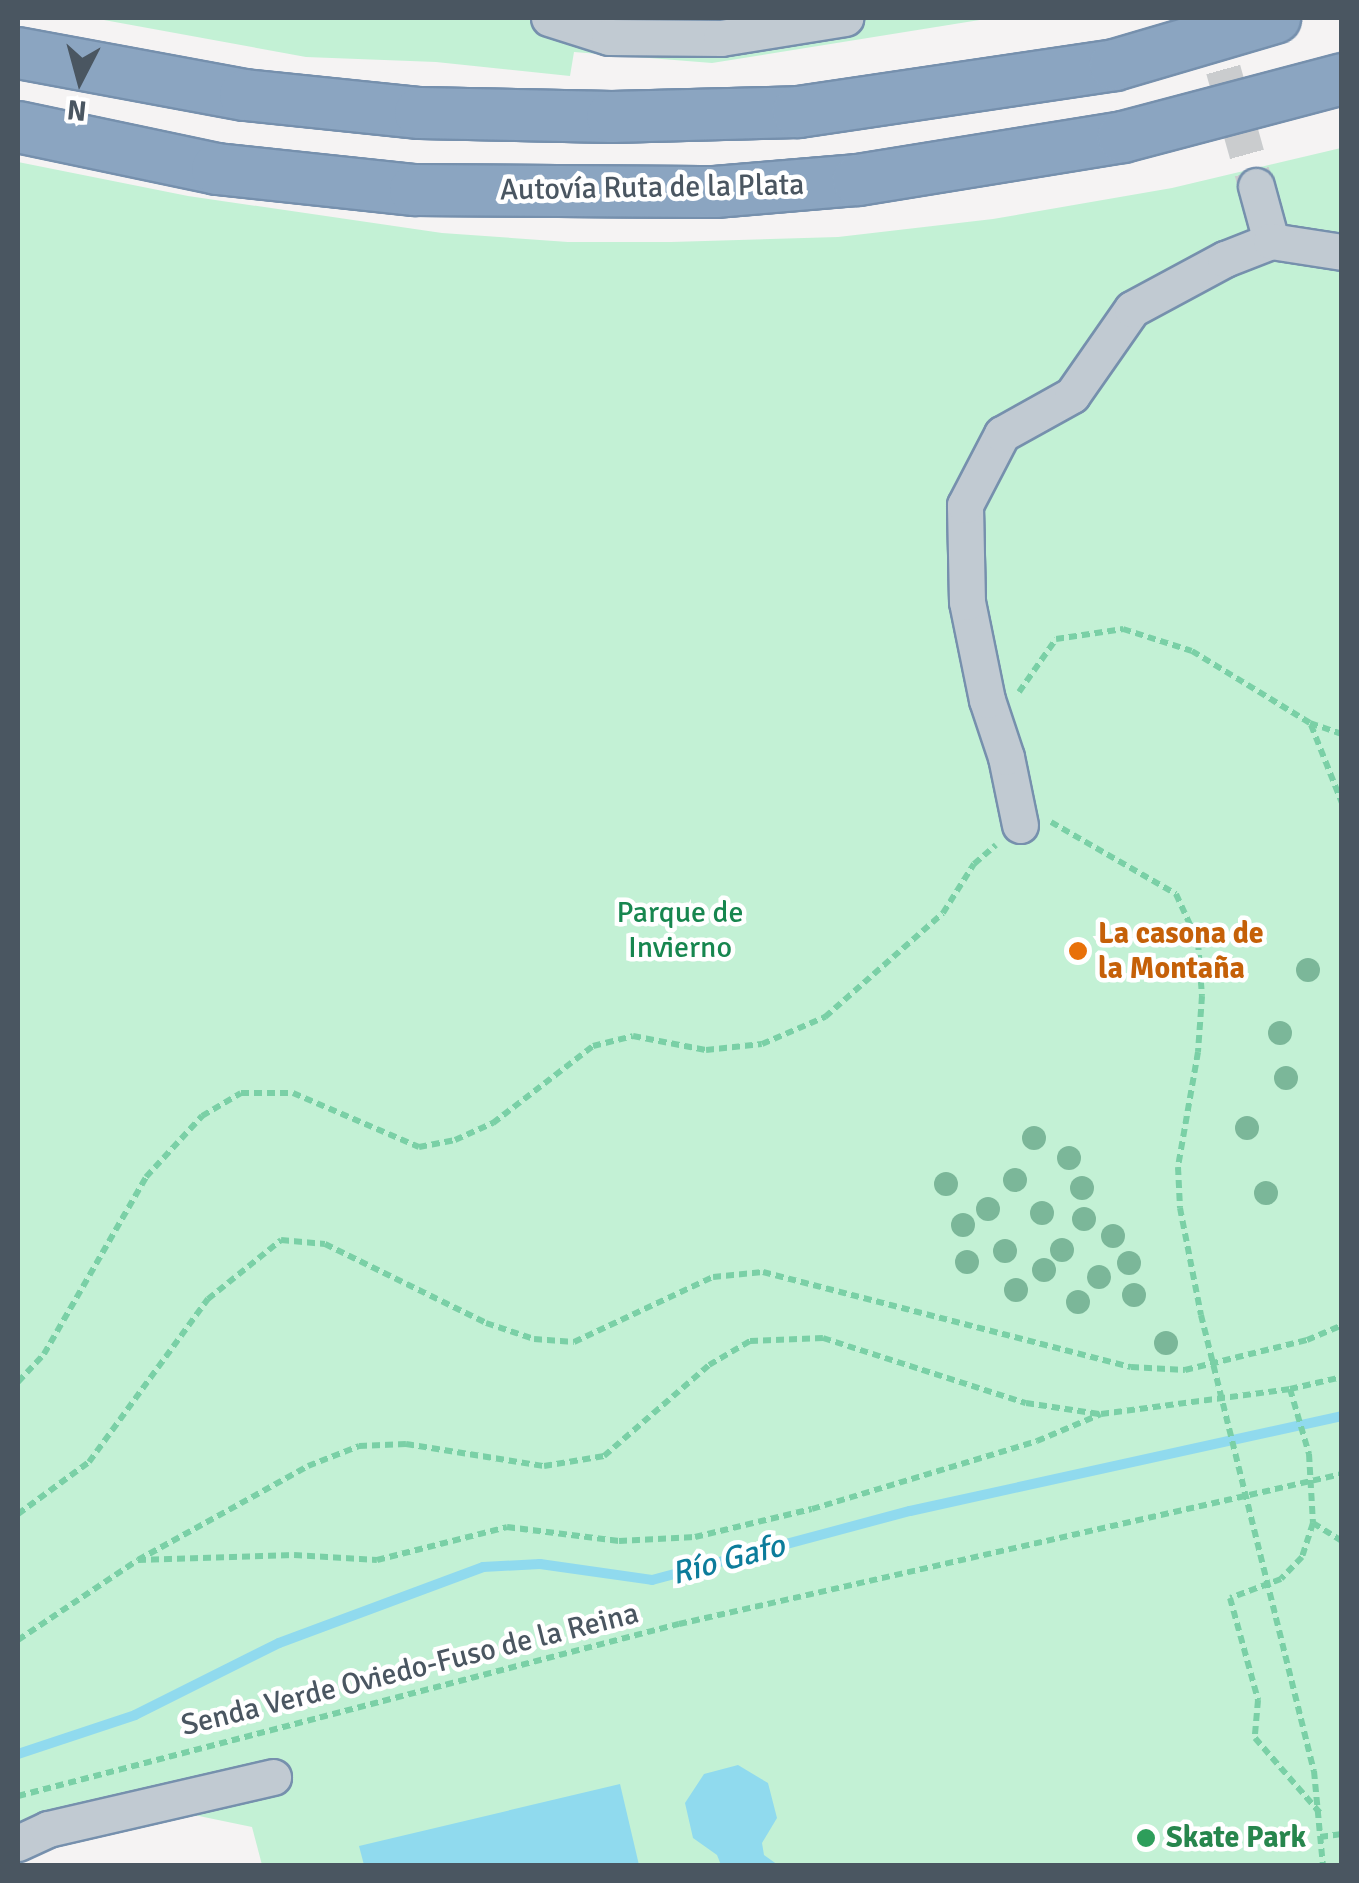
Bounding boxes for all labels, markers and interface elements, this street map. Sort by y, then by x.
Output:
north arrow [30,30,130,130]
text: N [65,92,88,128]
street label: Autovía Ruta de la Plata [500,167,804,209]
park label: Parque de Invierno [616,895,744,966]
place label: La casona de la Montaña [1098,916,1264,986]
marker: La casona de la Montaña [1067,940,1089,962]
water label: Río Gafo [667,1527,789,1593]
street label: Senda Verde Oviedo-Fuso de la Reina [178,1596,642,1744]
place label: Skate Park [1166,1820,1306,1856]
marker: Skate Park [1135,1827,1157,1849]

